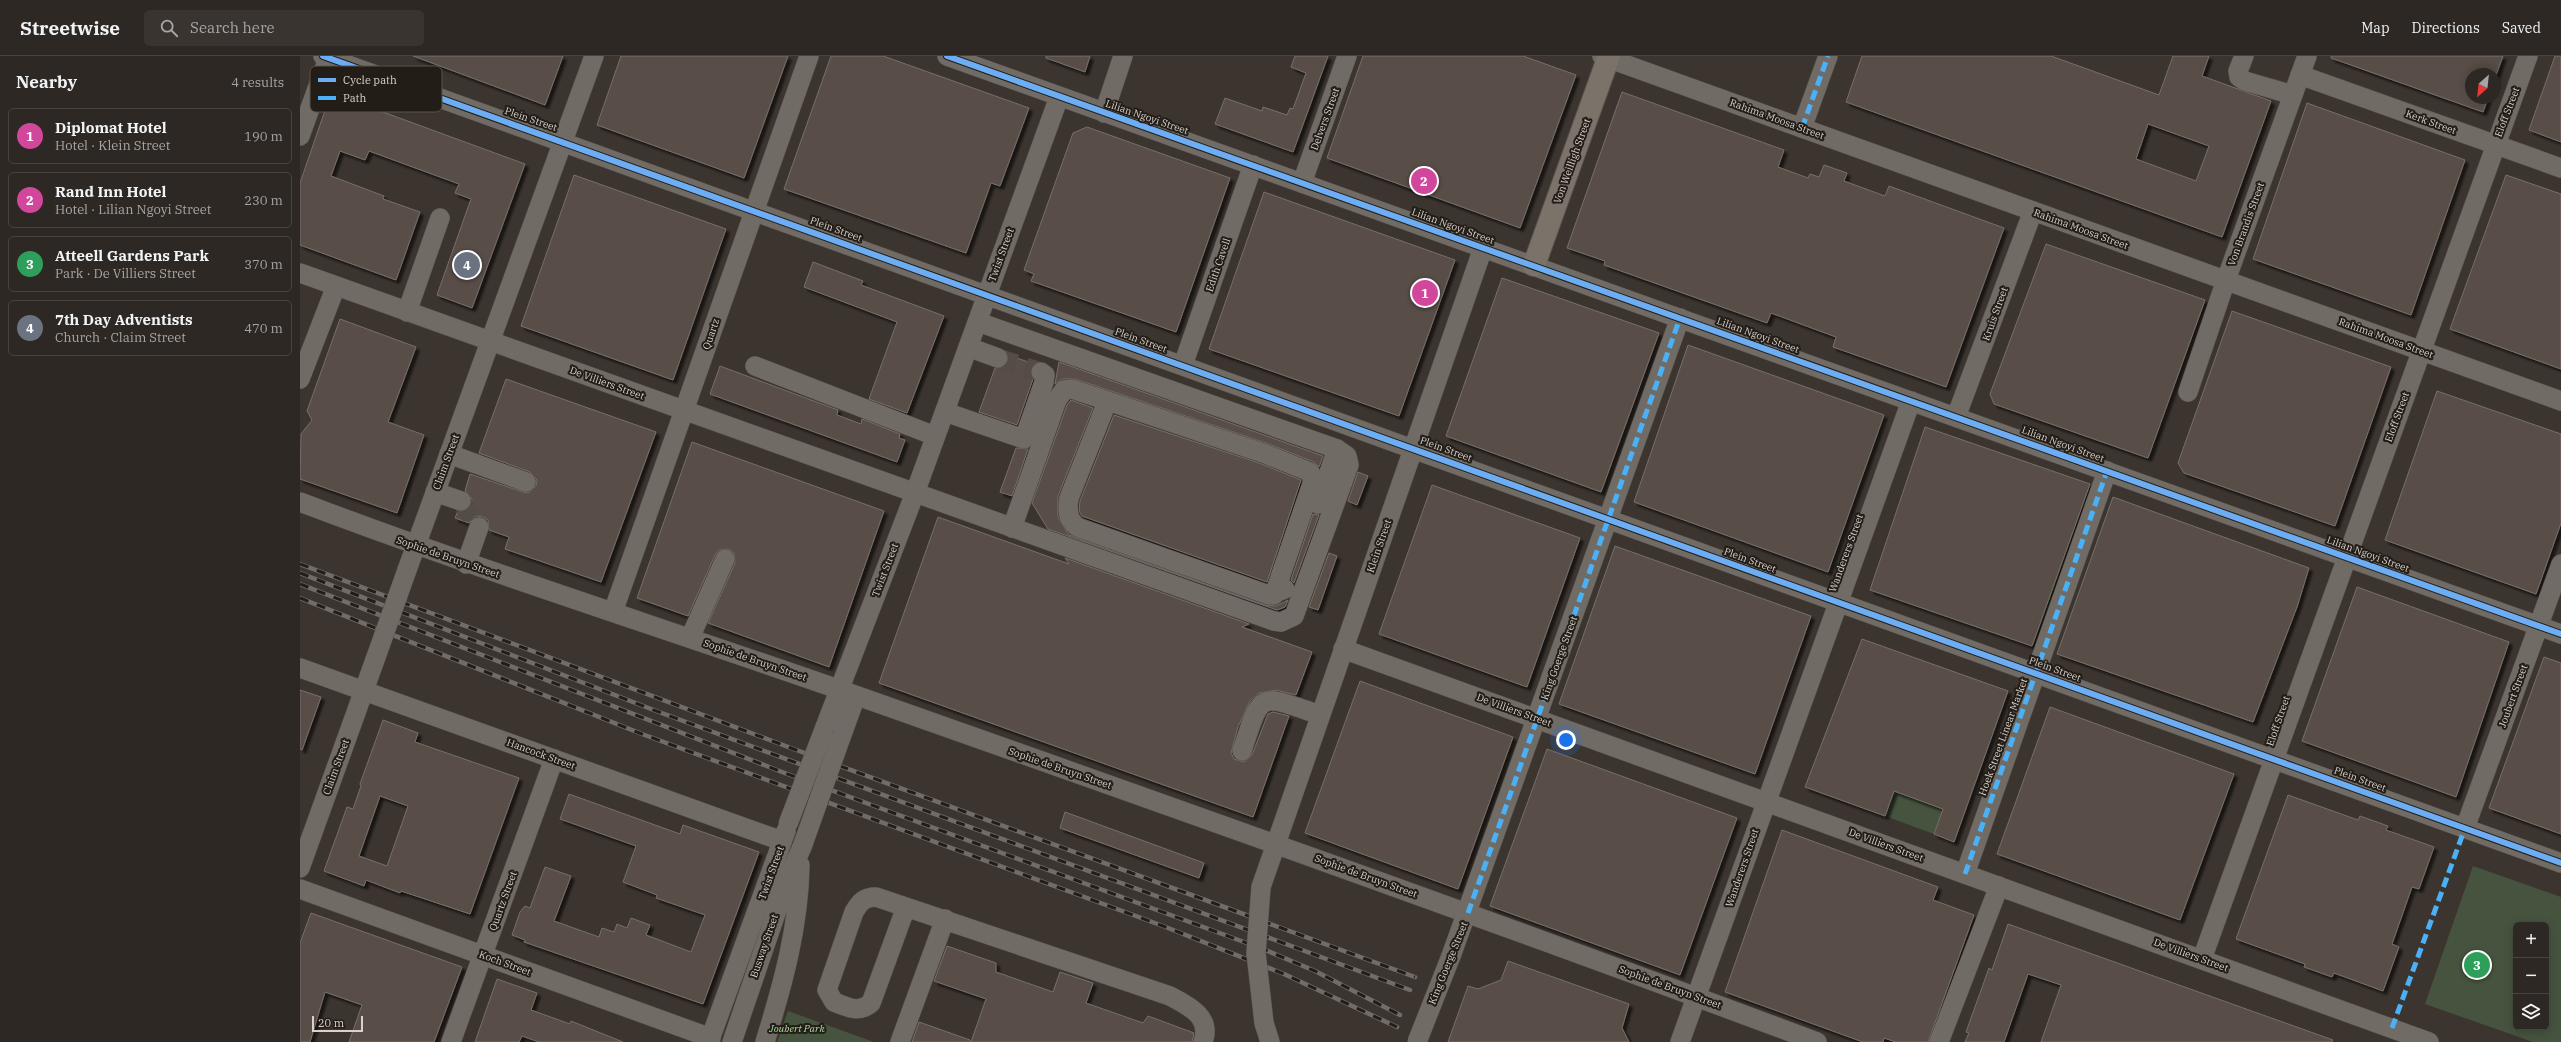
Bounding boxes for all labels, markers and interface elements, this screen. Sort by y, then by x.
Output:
search box [144,10,424,46]
text: Streetwise [20,16,120,40]
icon: search [158,17,180,39]
text: Search here [190,18,275,37]
text: Map [2361,19,2390,37]
text: Directions [2412,19,2480,37]
text: Saved [2502,19,2541,37]
legend [310,66,442,112]
north arrow [2465,68,2501,104]
text: Nearby [16,71,77,93]
text: Cycle path [343,73,397,87]
text: 4 results [231,74,284,91]
street label: Delvers Street [1308,85,1343,152]
street label: Eloff Street [2492,85,2523,139]
text: Path [343,91,366,105]
street label: Rahima Moosa Street [1728,96,1827,142]
street label: Lilian Ngoyi Street [1104,97,1191,137]
street label: Plein Street [503,104,559,134]
street label: Kerk Street [2404,107,2458,137]
street label: Von Weilligh Street [1551,116,1594,205]
text: Diplomat Hotel [55,118,167,137]
text: 1 [26,128,34,145]
text: 190 m [244,128,283,145]
text: Hotel · Klein Street [55,137,170,154]
pin: 2 [1411,166,1437,196]
street label: Von Brandis Street [2225,180,2267,268]
text: Rand Inn Hotel [55,182,166,201]
text: 2 [26,192,34,209]
text: 230 m [244,192,283,209]
text: Hotel · Lilian Ngoyi Street [55,201,211,218]
street label: Lilian Ngoyi Street [1410,205,1496,247]
street label: Rahima Moosa Street [2032,206,2131,252]
street label: Plein Street [808,214,864,245]
street label: Twist Street [985,226,1017,284]
street label: Edith Cavell [1203,236,1233,294]
text: Atteell Gardens Park [55,246,209,265]
pin: 4 [454,250,480,280]
text: 3 [26,256,34,273]
text: 370 m [244,256,283,273]
text: Park · De Villiers Street [55,265,196,282]
pin: 1 [1412,278,1438,308]
street label: Kruis Street [1979,285,2011,343]
text: 7th Day Adventists [55,310,193,329]
street label: Lilian Ngoyi Street [1715,314,1801,356]
street label: Rahima Moosa Street [2337,315,2436,361]
street label: Quartz [700,317,722,351]
text: 4 [26,320,34,337]
text: 470 m [244,320,283,337]
street label: Plein Street [1113,325,1169,356]
text: Church · Claim Street [55,329,186,346]
street label: De Villiers Street [568,363,647,403]
street label: Eloff Street [2382,390,2412,444]
street label: Lilian Ngoyi Street [2020,423,2106,465]
street label: Claim Street [430,432,462,491]
street label: Plein Street [1418,434,1474,465]
street label: Wanderers Street [1826,512,1866,594]
street label: Klein Street [1364,517,1394,574]
street label: Sophie de Bruyn Street [395,533,502,581]
street label: Lilian Ngoyi Street [2325,533,2411,575]
street label: Twist Street [869,541,901,599]
street label: Plein Street [1722,545,1778,576]
street label: King Goerge Street [1538,614,1580,702]
street label: Sophie de Bruyn Street [702,636,809,684]
street label: Plein Street [2027,654,2083,685]
street label: Joubert Street [2496,662,2531,729]
street label: Hoek Street Linear Market [1976,676,2030,797]
street label: De Villiers Street [1475,690,1554,730]
street label: Eloff Street [2263,694,2293,748]
your location [1556,730,1576,750]
street label: Hancock Street [505,736,577,773]
street label: Claim Street [320,737,352,796]
street label: Sophie de Bruyn Street [1007,744,1114,792]
street label: Plein Street [2332,764,2388,795]
street label: De Villiers Street [1847,825,1926,865]
street label: Wanderers Street [1723,827,1762,909]
street label: Twist Street [755,844,787,902]
street label: Sophie de Bruyn Street [1313,851,1419,901]
street label: Quartz Street [486,869,520,933]
street label: Busway Street [747,912,781,980]
street label: King Goerge Street [1425,919,1471,1006]
map controls [2513,922,2549,1030]
button: + [2513,922,2549,958]
street label: De Villiers Street [2152,935,2231,975]
street label: Koch Street [477,948,533,979]
pin: 3 [2464,950,2490,980]
button: − [2513,958,2549,994]
street label: Sophie de Bruyn Street [1617,962,1723,1012]
button: layers [2513,994,2549,1030]
scale bar [312,1014,363,1033]
text: 20 m [318,1016,344,1030]
park label: Joubert Park [768,1022,825,1035]

